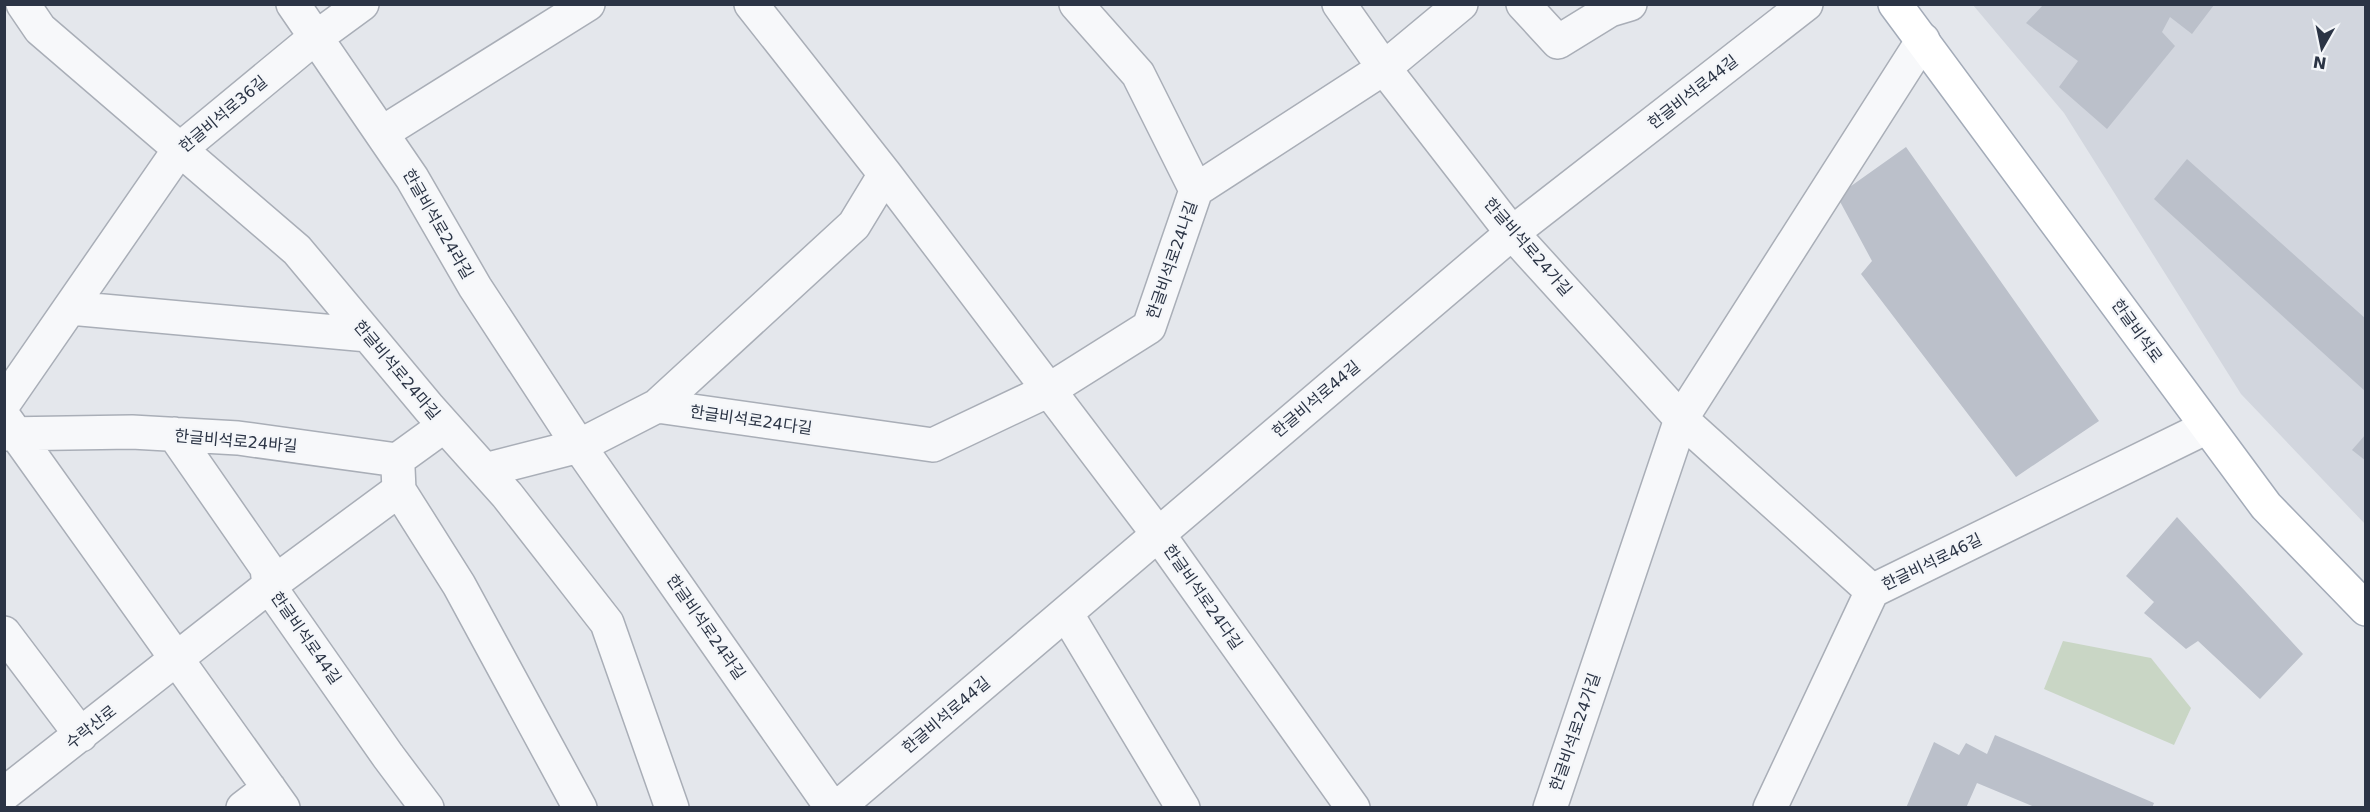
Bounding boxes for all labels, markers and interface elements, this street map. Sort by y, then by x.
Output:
north arrow [2292,18,2352,78]
street label: 한글비석로44길 [1644,51,1742,133]
text: N [2312,52,2328,73]
street label: 한글비석로36길 [175,72,271,156]
street label: 한글비석로24라길 [399,166,477,282]
street label: 한글비석로24가길 [1480,194,1576,300]
street label: 한글비석로24나길 [1143,199,1201,321]
street label: 한글비석로 [2108,296,2166,367]
street label: 한글비석로24마길 [350,317,444,423]
street label: 한글비석로44길 [1268,357,1364,441]
street label: 한글비석로24다길 [689,402,813,438]
street label: 한글비석로24바길 [174,426,298,456]
street label: 한글비석로46길 [1879,530,1985,594]
street label: 한글비석로24다길 [1160,541,1246,653]
street label: 한글비석로24라길 [663,571,749,683]
street label: 한글비석로44길 [267,588,345,688]
street label: 한글비석로24가길 [1546,671,1604,793]
street label: 한글비석로44길 [898,673,994,757]
street label: 수락산로 [62,701,120,753]

